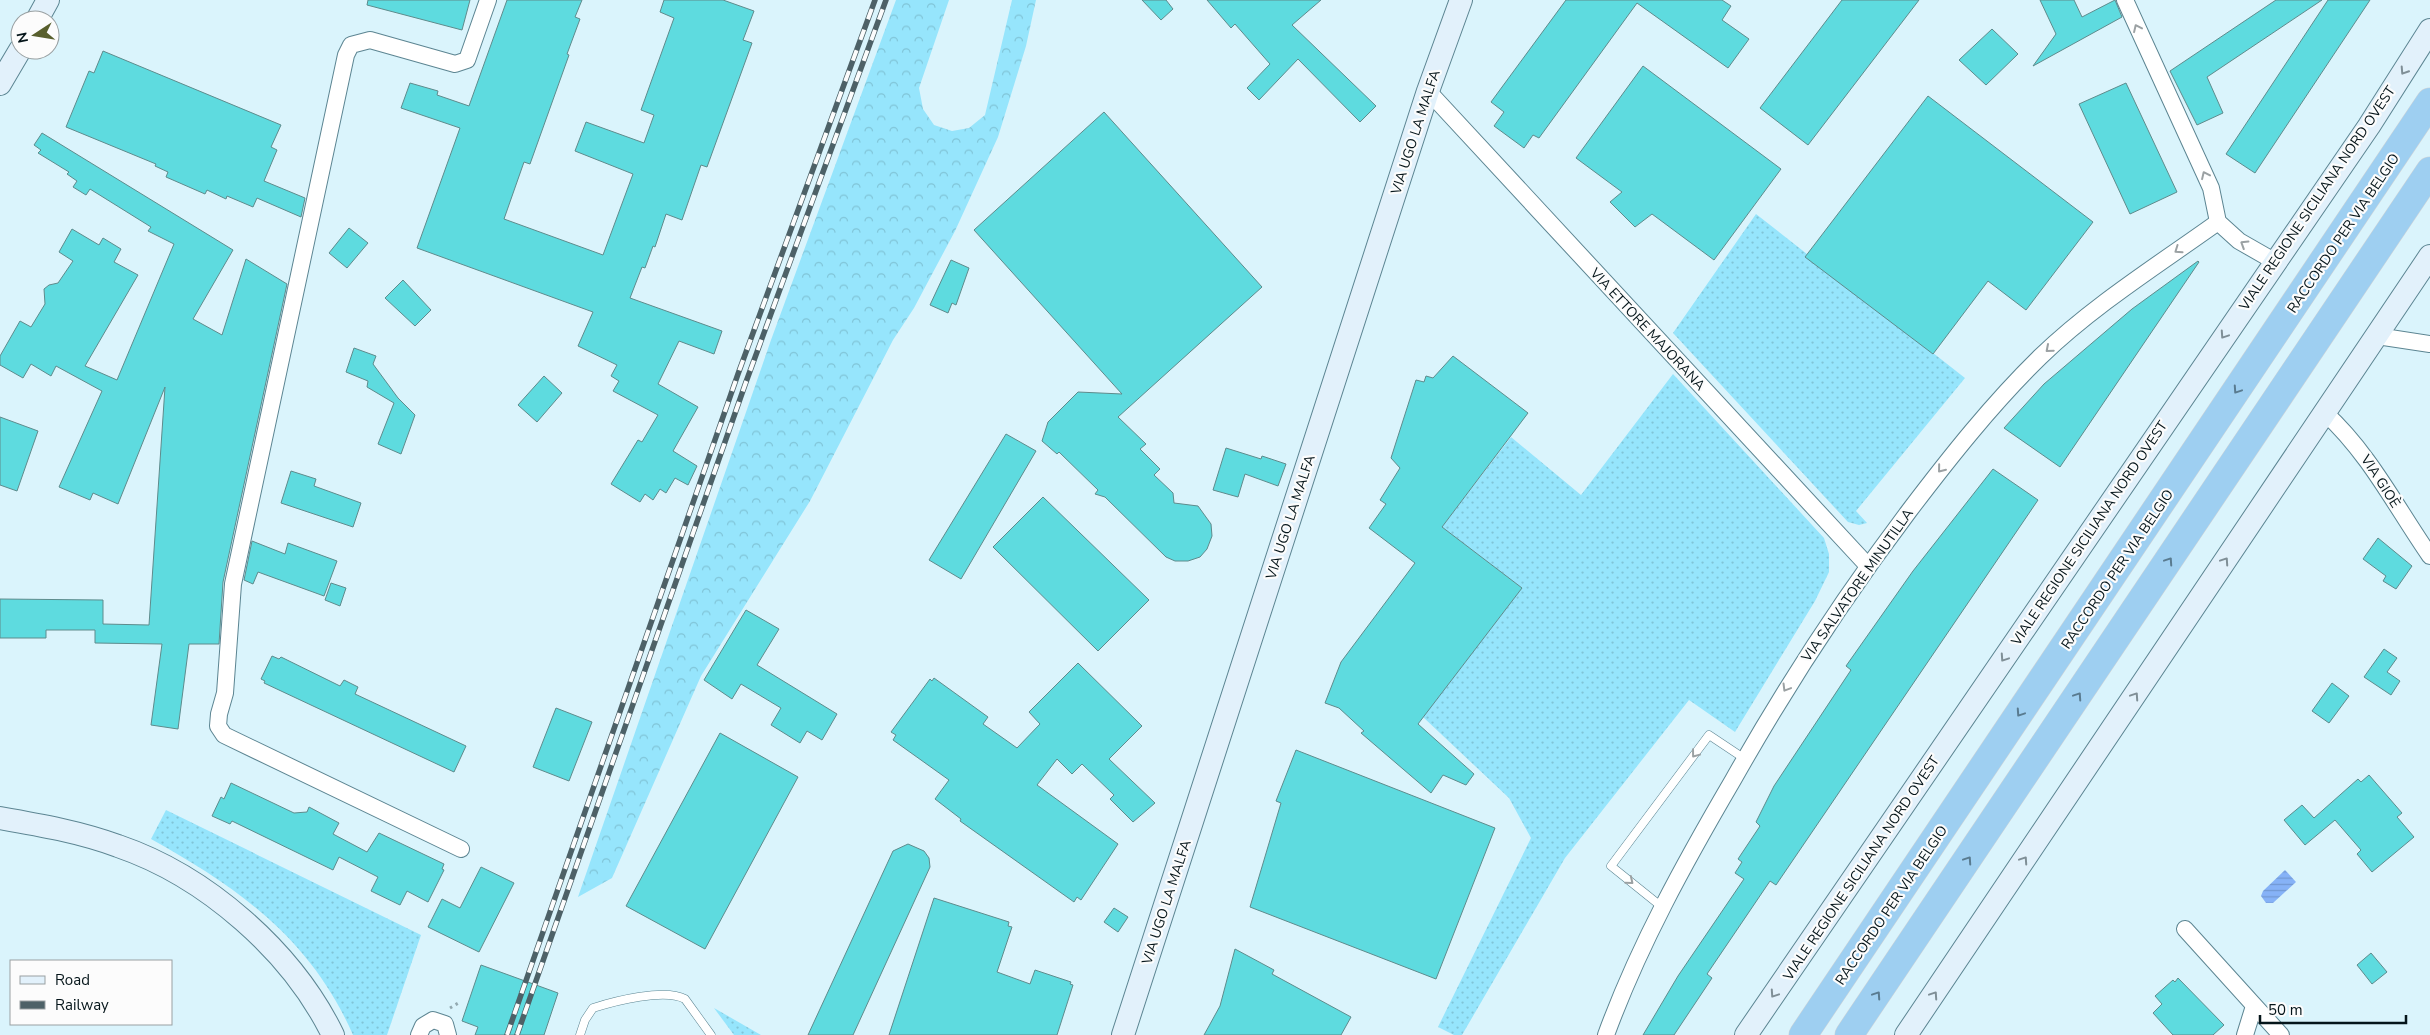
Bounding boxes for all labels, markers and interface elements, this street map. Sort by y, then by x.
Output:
north arrow [10,10,60,60]
one-way arrow [2134,24,2144,33]
text: N [12,30,33,45]
one-way arrow [2400,66,2410,75]
street label: VIA UGO LA MALFA [1386,68,1445,198]
street label: VIALE REGIONE SICILIANA NORD OVEST [2234,82,2400,315]
street label: RACCORDO PER VIA BELGIO [2283,150,2404,317]
one-way arrow [2201,171,2212,180]
one-way arrow [2241,241,2250,250]
one-way arrow [2174,244,2184,253]
street label: VIA ETTORE MAJORANA [1585,263,1709,395]
one-way arrow [2220,330,2230,339]
one-way arrow [2046,343,2055,352]
one-way arrow [2234,385,2244,394]
street label: VIALE REGIONE SICILIANA NORD OVEST [2006,417,2172,650]
street label: VIA GIOÈ [2356,450,2405,511]
street label: VIA UGO LA MALFA [1261,453,1320,583]
one-way arrow [1937,464,1946,473]
street label: RACCORDO PER VIA BELGIO [2057,486,2178,653]
street label: VIA SALVATORE MINUTILLA [1797,505,1918,667]
one-way arrow [2163,557,2172,567]
one-way arrow [2219,557,2229,566]
one-way arrow [2001,652,2010,661]
one-way arrow [1783,682,1793,691]
one-way arrow [2072,692,2081,702]
one-way arrow [2129,692,2138,702]
one-way arrow [2017,708,2026,717]
one-way arrow [1692,748,1701,758]
street label: VIALE REGIONE SICILIANA NORD OVEST [1778,752,1944,985]
street label: RACCORDO PER VIA BELGIO [1831,822,1952,989]
street label: VIA UGO LA MALFA [1137,838,1196,968]
one-way arrow [1962,856,1971,866]
one-way arrow [2018,856,2027,866]
one-way arrow [1624,875,1633,884]
legend [10,960,172,1025]
text: Road [55,970,90,990]
one-way arrow [1771,989,1780,998]
one-way arrow [1871,991,1880,1000]
one-way arrow [1927,991,1937,1000]
scale bar [2260,992,2406,1024]
text: Railway [55,995,109,1015]
text: 50 m [2268,1000,2303,1020]

